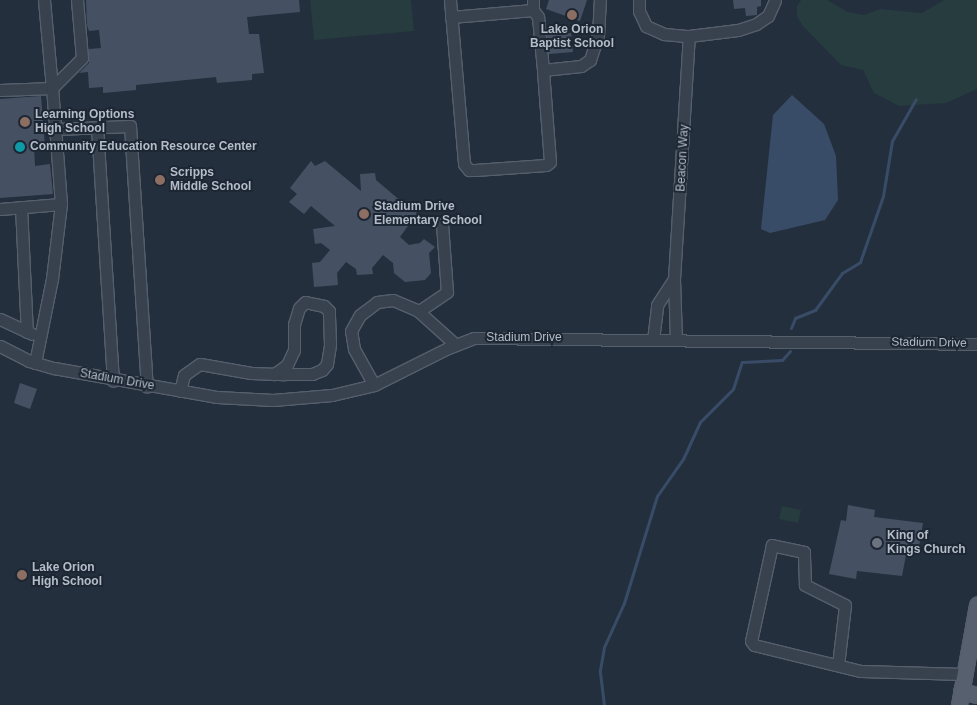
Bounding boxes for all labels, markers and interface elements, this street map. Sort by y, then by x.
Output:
marker: Lake Orion Baptist School [566,9,578,21]
place label: Lake Orion Baptist School [530,23,614,51]
place label: Learning Options High School [35,108,134,136]
marker: Learning Options High School [19,116,31,128]
street label: Beacon Way [674,124,692,192]
place label: Community Education Resource Center [30,140,257,154]
marker: Community Education Resource Center [14,141,26,153]
place label: Scripps Middle School [170,166,251,194]
marker: Scripps Middle School [154,174,166,186]
place label: Stadium Drive Elementary School [374,200,482,228]
marker: Stadium Drive Elementary School [358,208,370,220]
street label: Stadium Drive [486,331,562,345]
street label: Stadium Drive [891,335,967,351]
street label: Stadium Drive [79,366,155,394]
place label: King of Kings Church [887,529,966,557]
marker: King of Kings Church [871,537,883,549]
place label: Lake Orion High School [32,561,102,589]
marker: Lake Orion High School [16,569,28,581]

